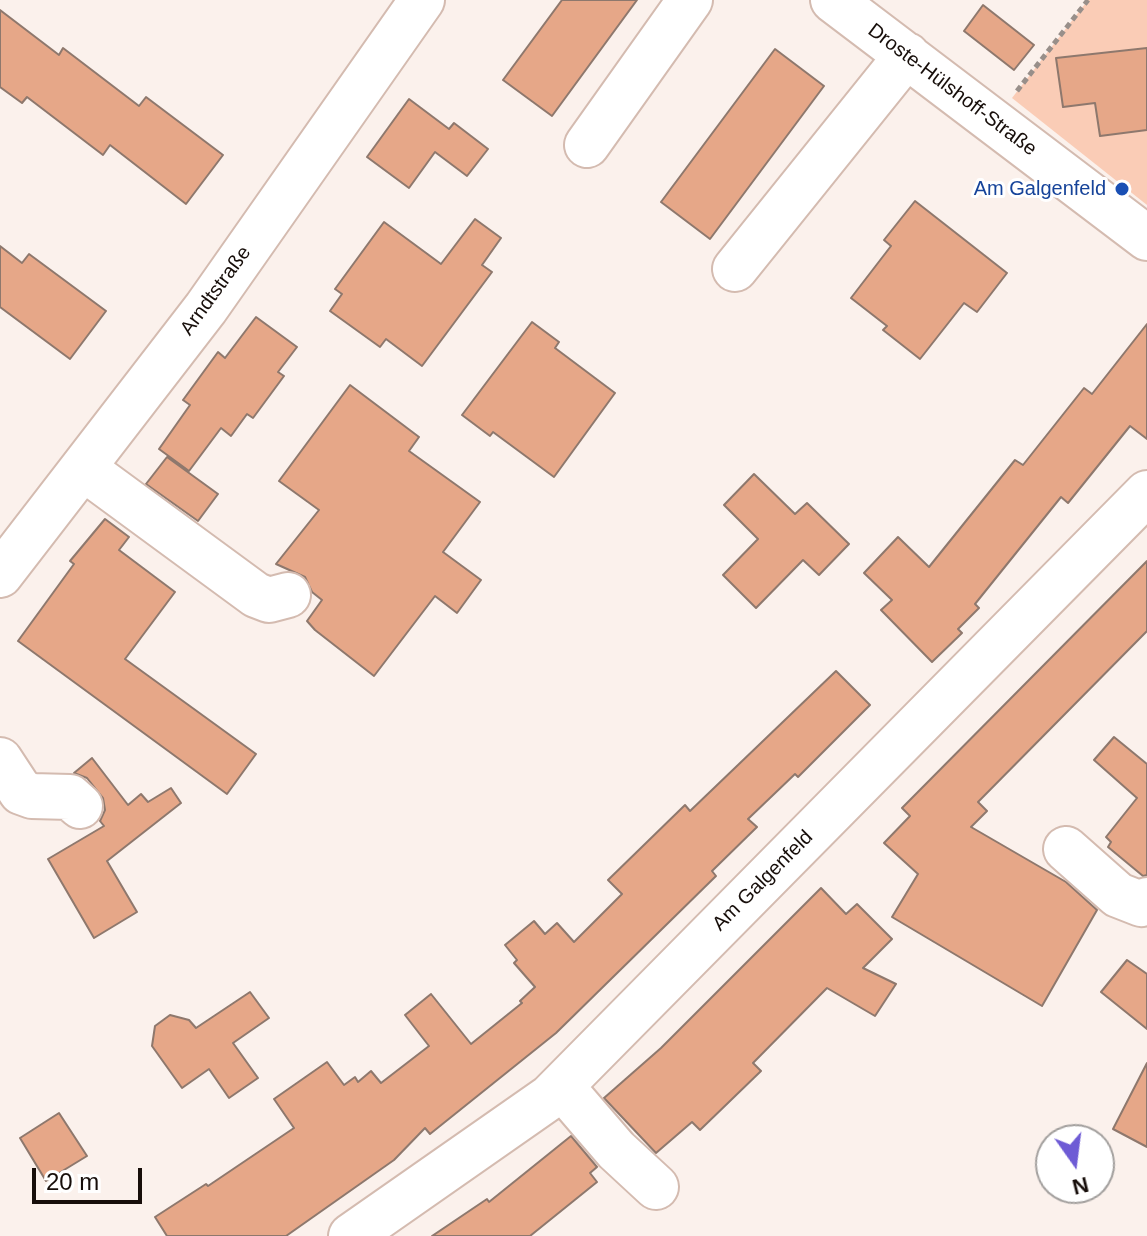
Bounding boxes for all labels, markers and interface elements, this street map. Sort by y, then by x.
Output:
street label: Droste-Hülshoff-Straße [863,19,1041,161]
place label: Am Galgenfeld [974,177,1106,201]
marker: Am Galgenfeld [1113,180,1131,198]
street label: Arndtstraße [176,242,256,340]
street label: Am Galgenfeld [708,826,818,936]
north arrow [1035,1124,1115,1204]
scale bar [36,1152,146,1202]
text: 20 m [46,1168,99,1195]
text: N [1070,1172,1091,1200]

